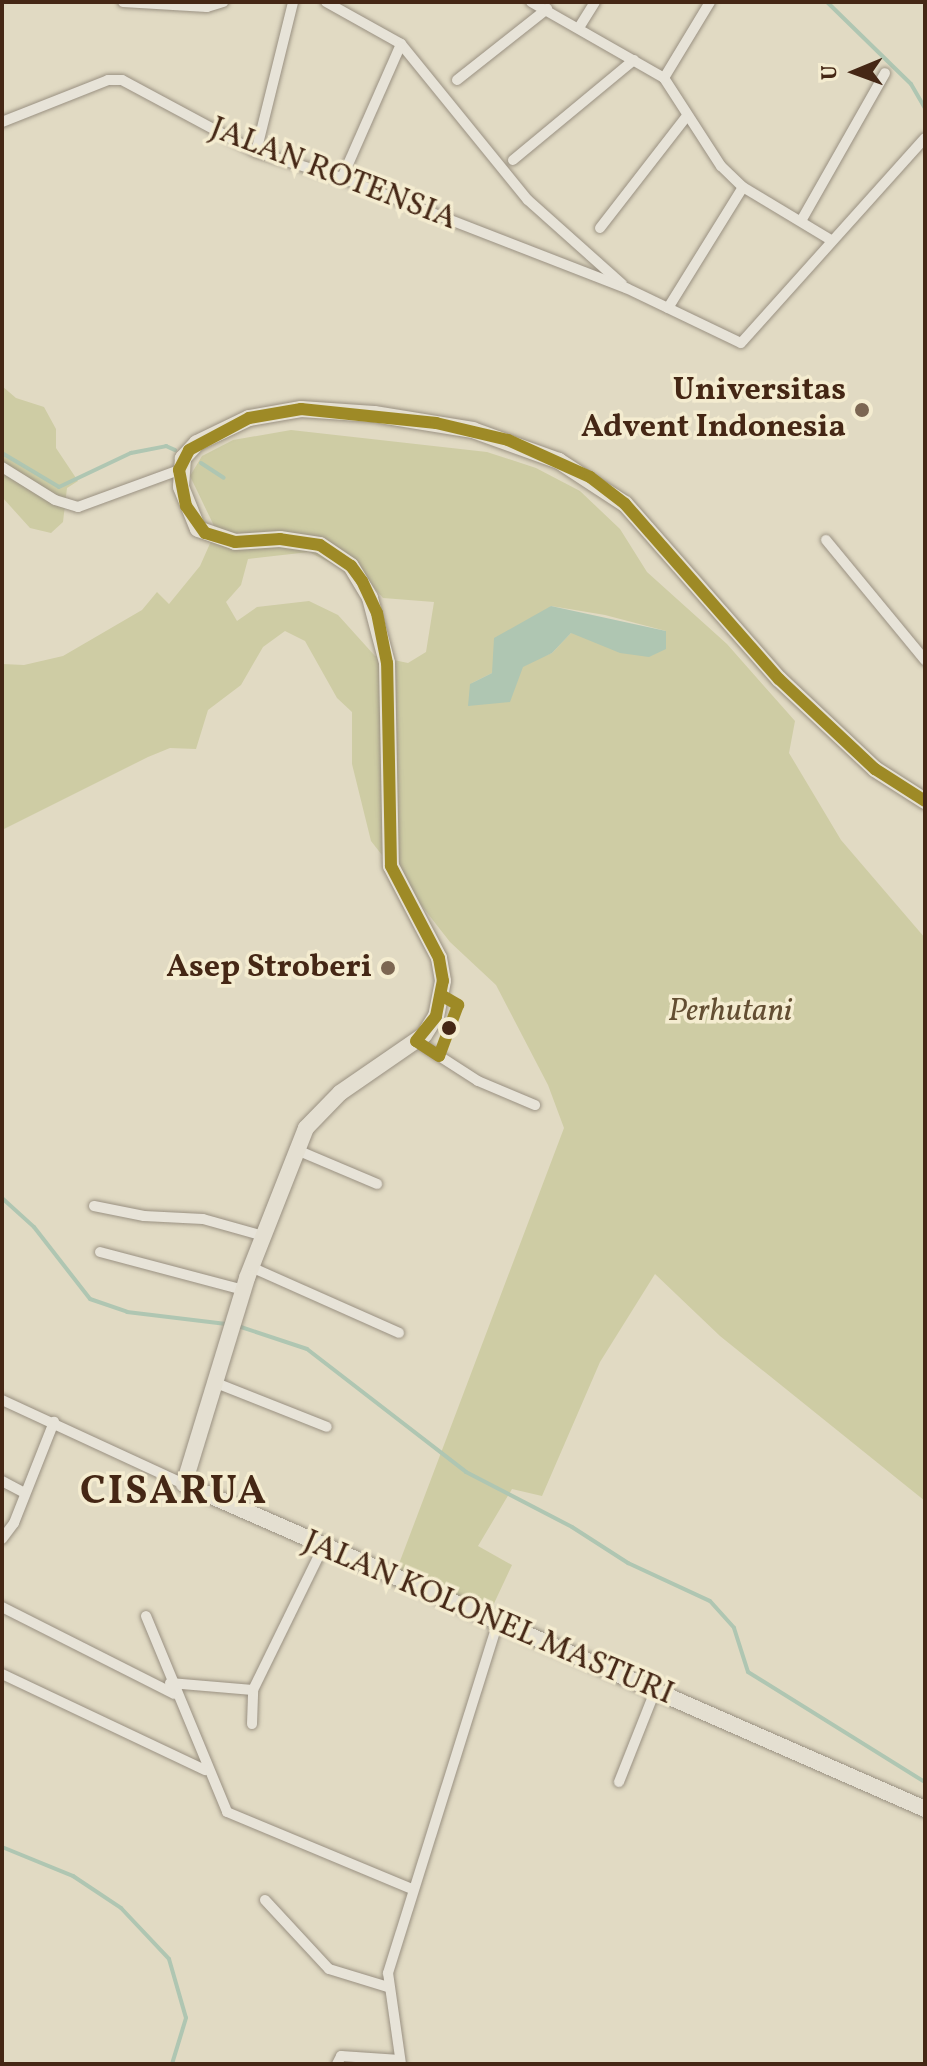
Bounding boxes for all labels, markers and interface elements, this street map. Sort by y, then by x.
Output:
north arrow [815,32,895,112]
text: U [815,65,846,80]
street label: JALAN ROTENSIA [204,110,462,240]
place label: Universitas Advent Indonesia [581,373,846,448]
marker: Universitas Advent Indonesia [853,401,871,419]
place label: Asep Stroberi [166,949,372,987]
marker: Asep Stroberi [379,959,397,977]
park label: Perhutani [668,993,792,1031]
unlabelled marker [441,1020,457,1036]
district label: CISARUA [80,1469,268,1517]
street label: JALAN KOLONEL MASTURI [297,1523,679,1715]

